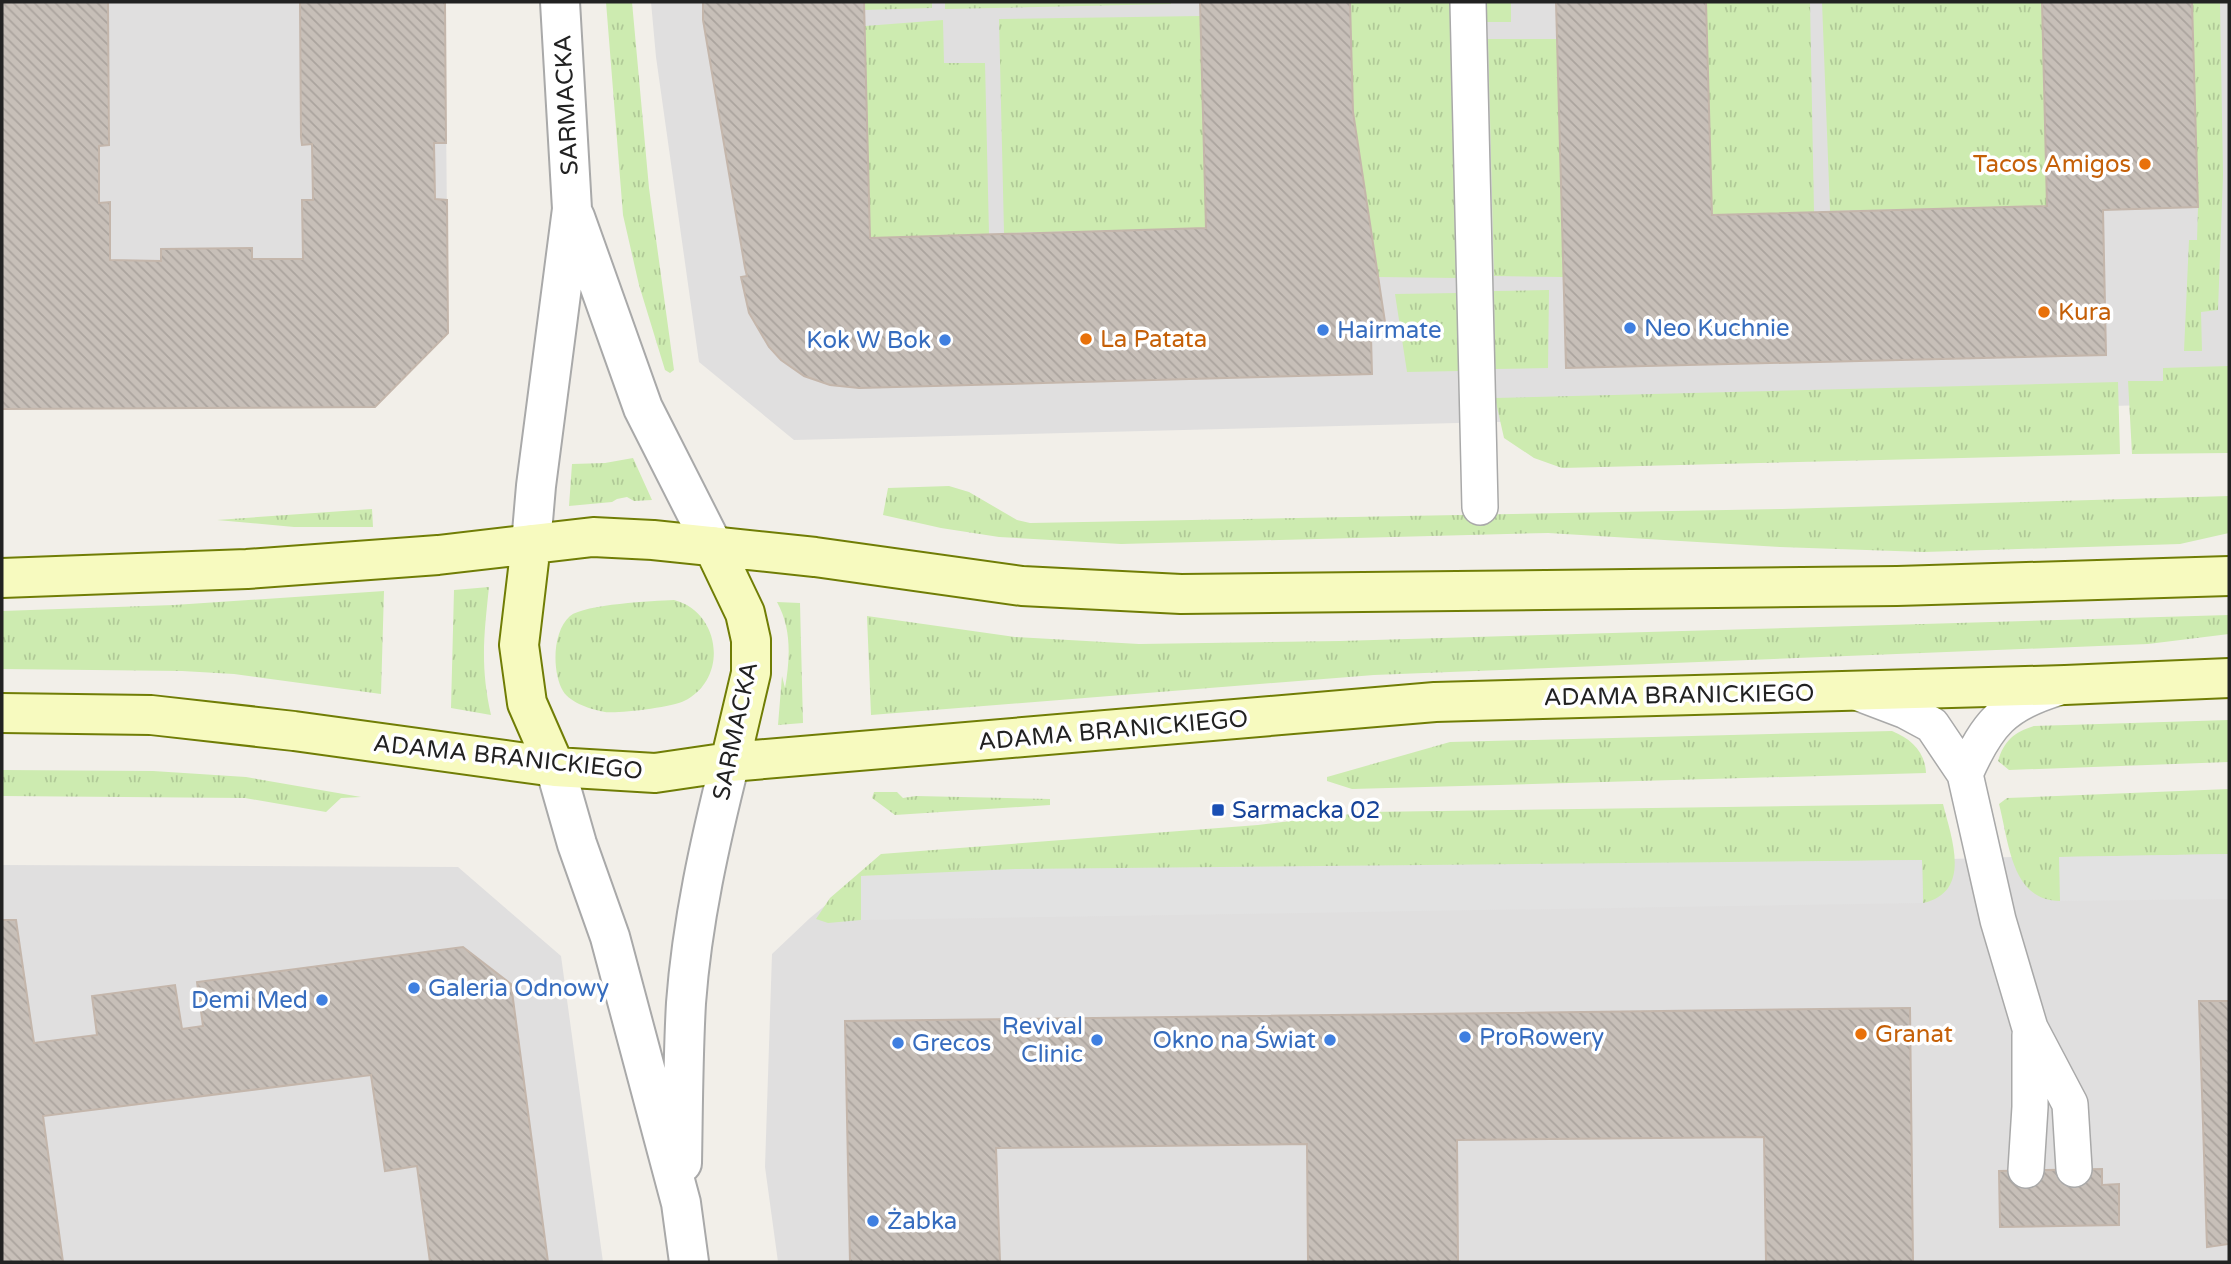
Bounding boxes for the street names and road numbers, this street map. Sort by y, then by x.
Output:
street label: SARMACKA [548,34,585,176]
street label: SARMACKA [707,659,764,803]
street label: ADAMA BRANICKIEGO [1543,679,1815,712]
street label: ADAMA BRANICKIEGO [977,704,1249,757]
street label: ADAMA BRANICKIEGO [372,729,644,786]

